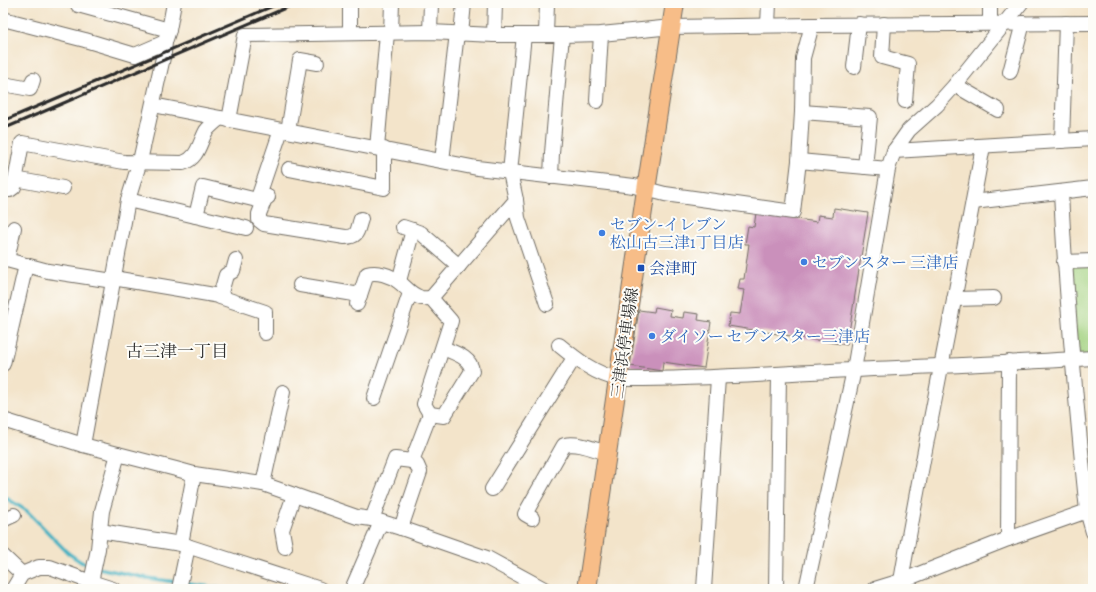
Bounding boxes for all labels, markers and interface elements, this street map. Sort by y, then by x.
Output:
place label: セブン-イレブン 松山古三津1丁目店 [610,214,743,254]
marker: セブン-イレブン 松山古三津1丁目店 [597,228,607,238]
place label: セブンスター 三津店 [812,252,958,274]
marker: セブンスター 三津店 [799,257,809,267]
place label: 会津町 [649,258,697,280]
marker: 会津町 [636,263,646,273]
street label: 三津浜停車場線 [606,286,644,400]
place label: ダイソー セブンスター三津店 [660,326,870,348]
marker: ダイソー セブンスター三津店 [647,331,657,341]
district label: 古三津一丁目 [126,340,228,363]

